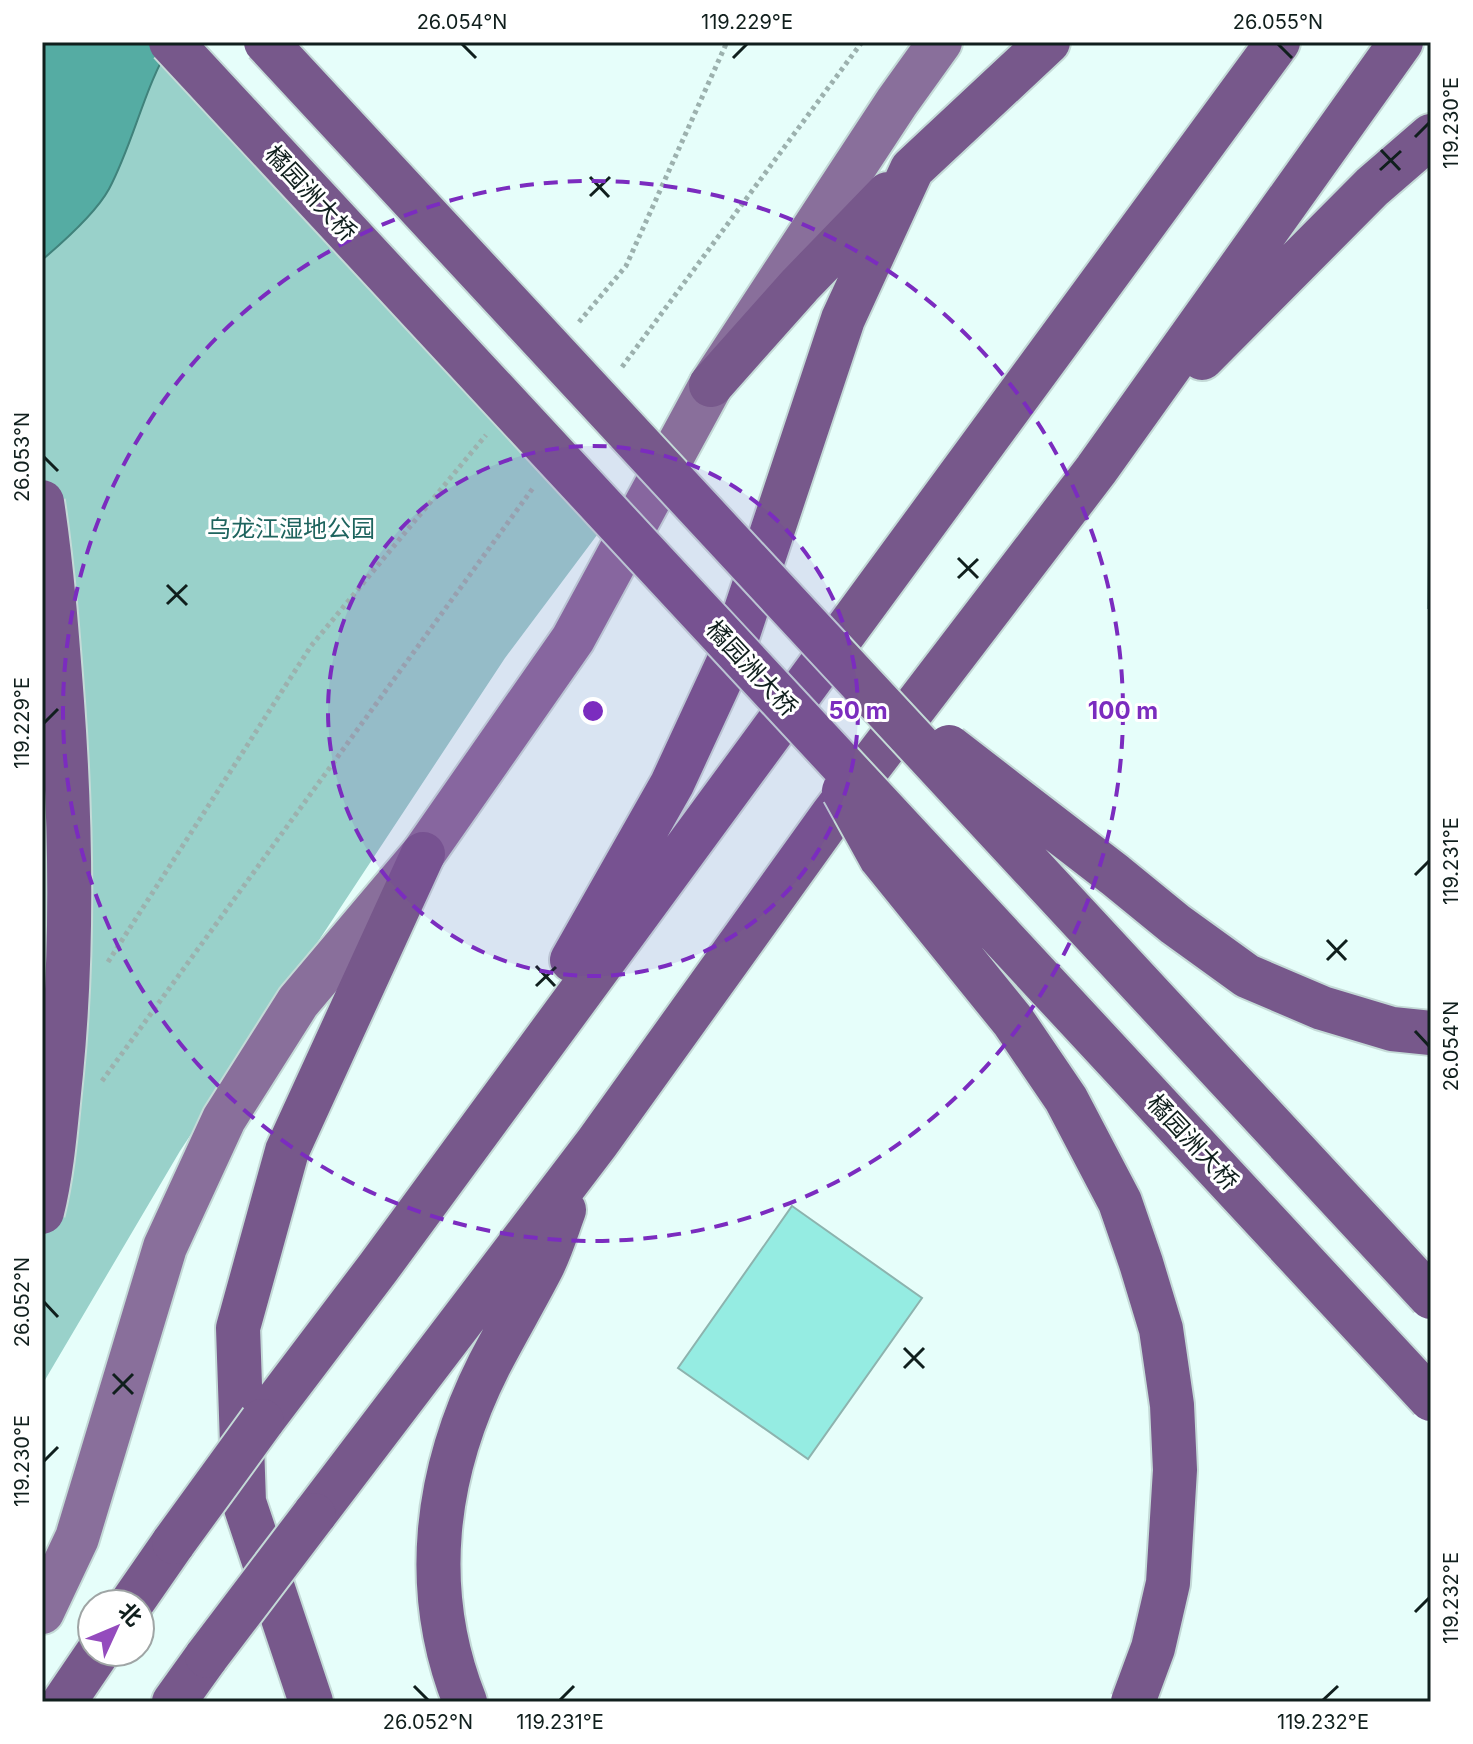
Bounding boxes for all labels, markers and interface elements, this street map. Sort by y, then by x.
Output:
text: 26.054°N [417,10,507,34]
text: 119.229°E [701,10,793,34]
text: 26.055°N [1233,10,1323,34]
text: 119.230°E [1439,77,1463,169]
street label: 橘园洲大桥 [259,139,363,247]
text: 26.053°N [10,412,34,502]
park label: 乌龙江湿地公园 [207,514,375,543]
street label: 橘园洲大桥 [700,614,804,722]
text: 119.229°E [10,677,34,769]
text: 50 m [828,696,888,725]
text: 100 m [1088,696,1158,725]
centre of rings [579,697,607,725]
text: 119.231°E [1439,817,1463,905]
text: 26.054°N [1439,1001,1463,1091]
street label: 橘园洲大桥 [1141,1088,1245,1196]
text: 26.052°N [10,1257,34,1347]
text: 119.230°E [10,1415,34,1507]
text: 119.232°E [1439,1552,1463,1644]
north arrow [76,1588,156,1668]
text: 北 [113,1597,147,1631]
text: 26.052°N [383,1710,473,1734]
text: 119.231°E [516,1710,604,1734]
text: 119.232°E [1277,1710,1369,1734]

